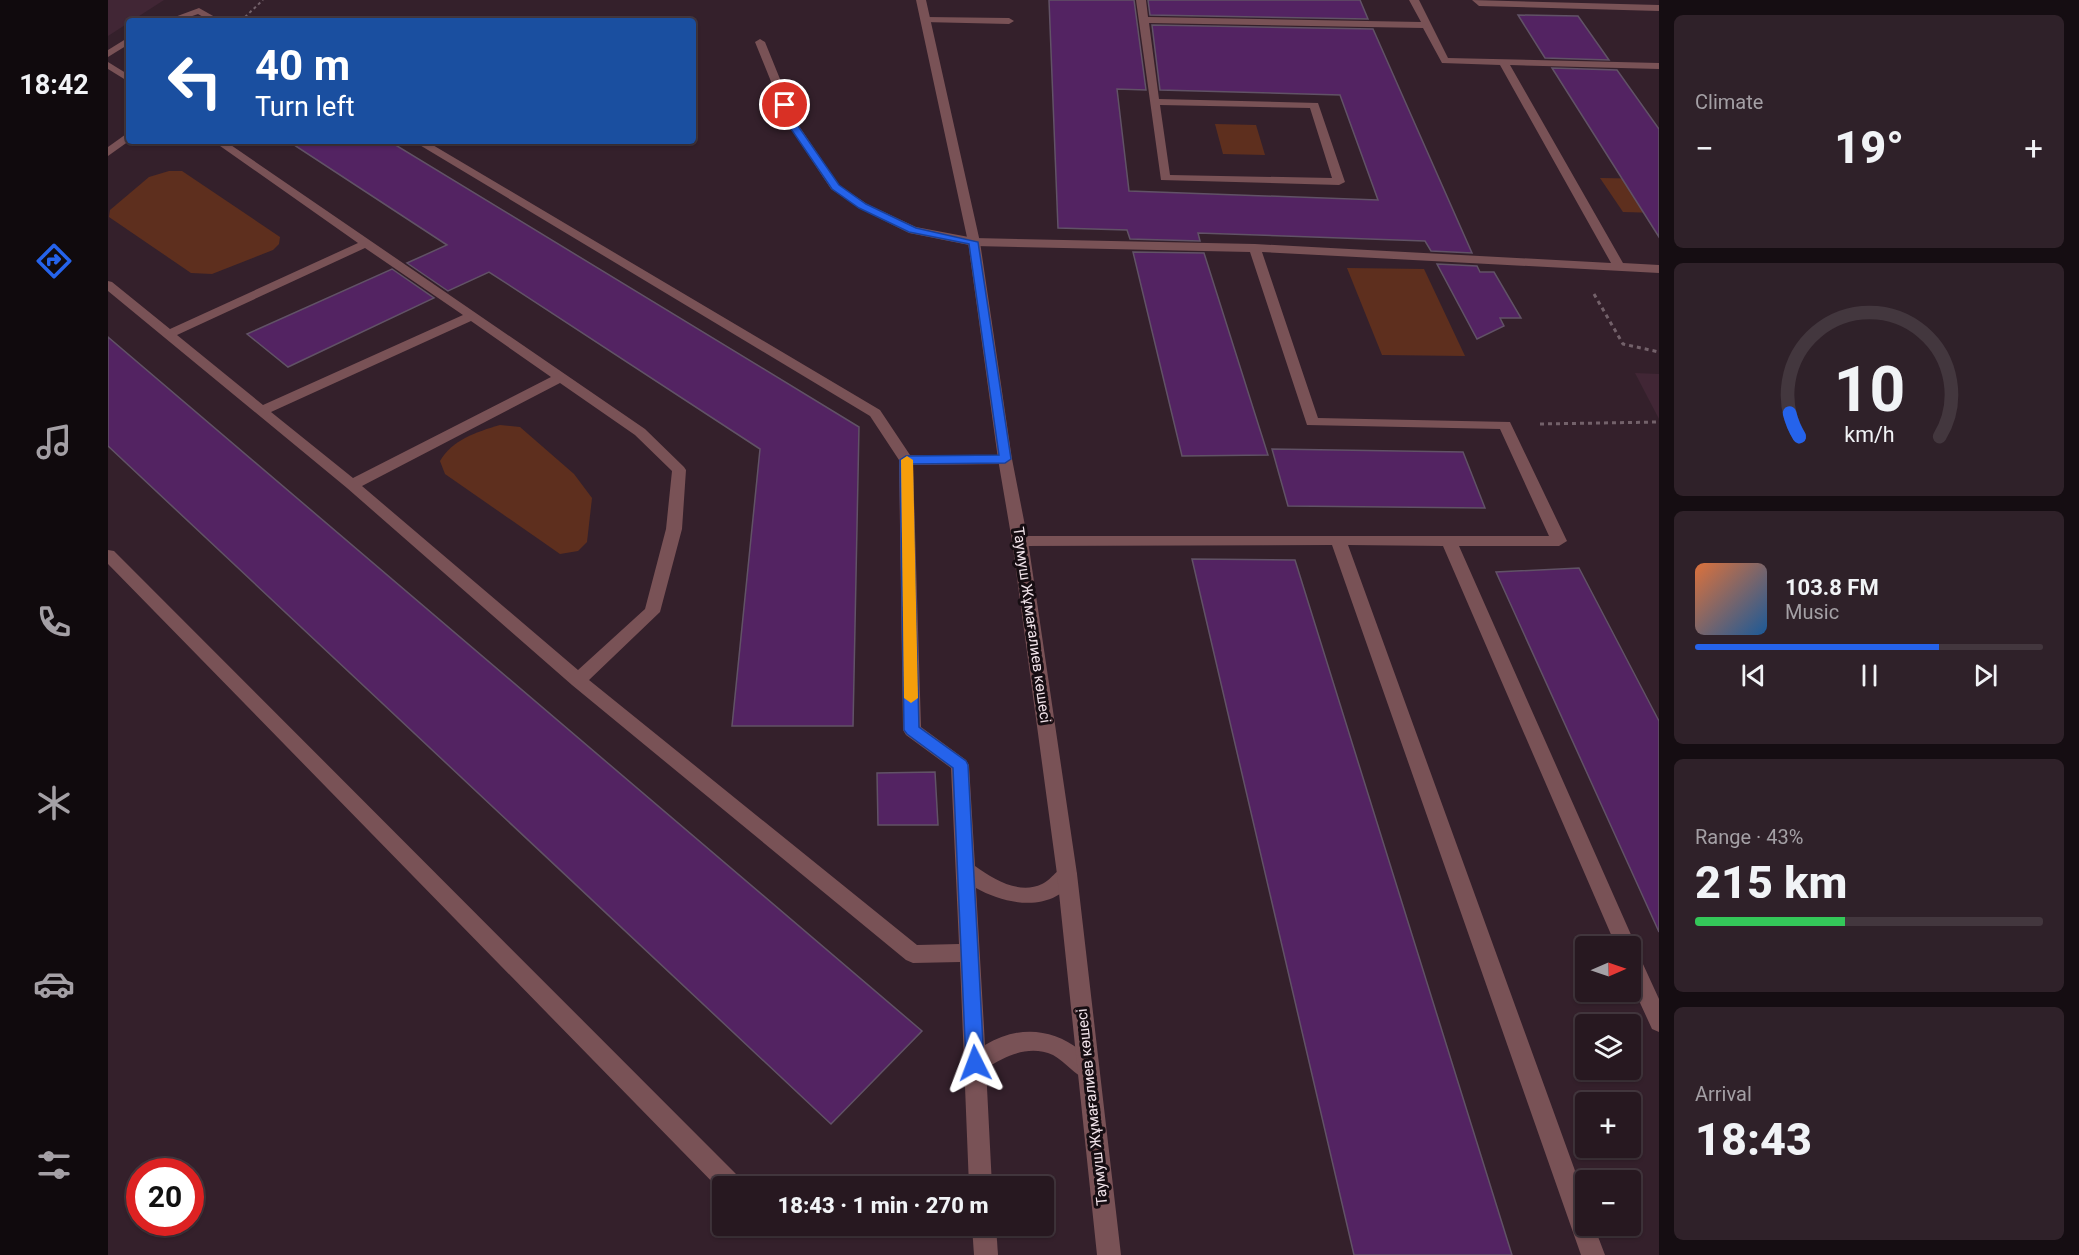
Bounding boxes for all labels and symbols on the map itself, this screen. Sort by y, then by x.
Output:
pin [759,79,810,130]
street label: Таумуш Жұмағалиев көшесі [1009,526,1055,724]
north arrow [1575,936,1641,1002]
street label: Таумуш Жұмағалиев көшесі [1073,1008,1111,1206]
position arrow [943,1031,1007,1095]
speed limit sign: 20 [126,1158,204,1236]

